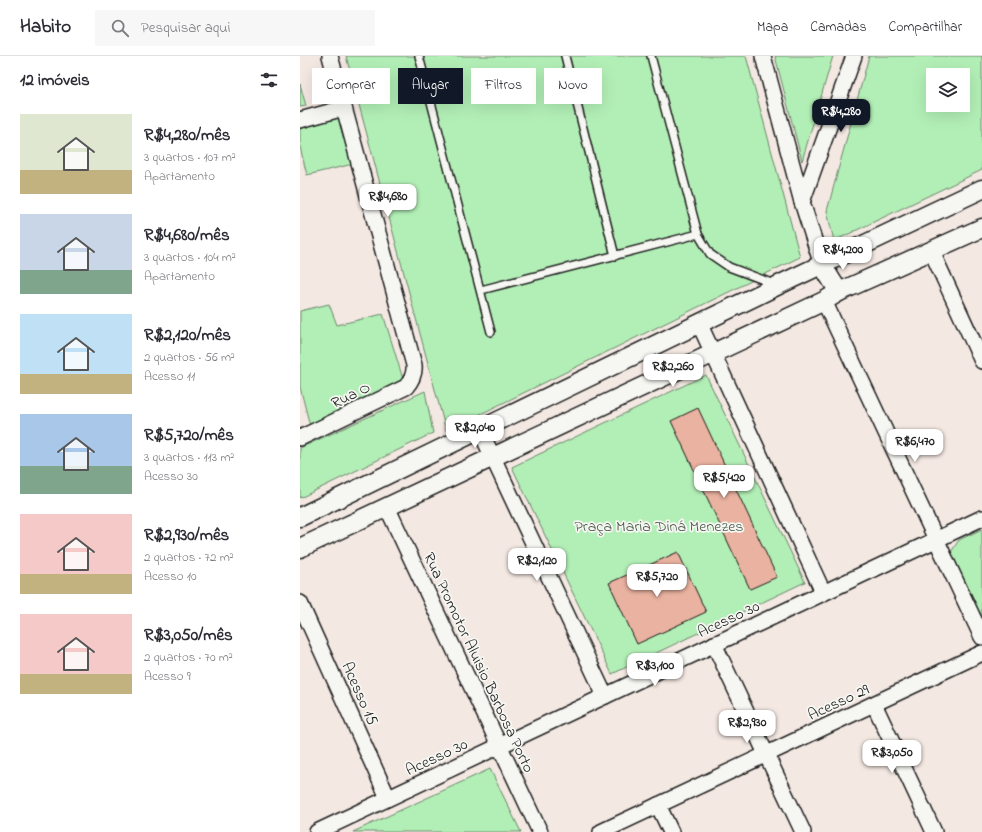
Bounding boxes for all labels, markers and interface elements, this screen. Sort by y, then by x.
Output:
search box [95,10,375,46]
text: Habito [20,14,71,41]
icon: search [109,17,131,39]
text: Pesquisar aqui [141,17,230,39]
text: Mapa [757,17,788,38]
text: Camadas [810,17,867,38]
text: Compartilhar [889,17,962,38]
text: 12 imóveis [20,68,90,93]
chip: Comprar [312,68,390,104]
chip: Alugar [398,68,463,104]
chip: Filtros [471,68,536,104]
chip: Novo [544,68,602,104]
map controls [926,68,970,112]
button: layers [926,68,970,112]
icon: filters [258,69,280,91]
pin: R$4,280 [804,99,878,133]
text: R$4,280 [821,102,861,121]
text: R$4,280/mês [144,123,231,148]
icon: home [52,130,100,178]
text: 3 quartos · 107 m² [144,148,236,167]
text: Apartamento [144,167,215,186]
pin: R$4,680 [351,184,425,218]
text: R$4,680 [369,187,407,206]
text: R$4,680/mês [144,223,230,248]
icon: home [52,230,100,278]
pin: R$4,200 [806,237,880,271]
text: R$4,200 [823,240,863,259]
text: 3 quartos · 104 m² [144,248,236,267]
text: Apartamento [144,267,215,286]
text: R$2,120/mês [144,323,231,348]
icon: home [52,330,100,378]
text: 2 quartos · 56 m² [144,348,235,367]
pin: R$2,260 [636,354,710,388]
text: R$2,260 [652,357,694,376]
text: Acesso 11 [144,367,195,386]
street label: Rua O [327,376,375,416]
pin: R$2,040 [438,415,512,449]
text: R$2,040 [455,418,495,437]
text: R$5,720/mês [144,423,234,448]
pin: R$6,470 [878,429,952,463]
icon: home [52,430,100,478]
text: R$6,470 [895,432,935,451]
text: 3 quartos · 113 m² [144,448,234,467]
pin: R$5,420 [687,465,761,499]
text: Acesso 30 [144,467,198,486]
text: R$5,420 [703,468,745,487]
park label: Praça Maria Diná Menezes [574,515,744,539]
text: R$2,930/mês [144,523,229,548]
icon: home [52,530,100,578]
text: 2 quartos · 72 m² [144,548,234,567]
pin: R$2,120 [500,548,574,582]
street label: Rua Promotor Aluisio Barbosa Porto [416,549,540,777]
text: R$2,120 [517,551,557,570]
pin: R$5,720 [620,564,694,598]
text: Acesso 10 [144,567,197,586]
text: R$5,720 [636,567,678,586]
street label: Acesso 30 [694,595,764,645]
text: R$3,050/mês [144,623,233,648]
icon: home [52,630,100,678]
text: 2 quartos · 70 m² [144,648,233,667]
pin: R$3,100 [618,653,692,687]
text: R$3,100 [636,656,674,675]
street label: Acesso 15 [335,658,384,729]
text: Acesso 9 [144,667,191,686]
street label: Acesso 29 [804,678,874,728]
pin: R$2,930 [710,710,784,744]
text: R$2,930 [728,713,766,732]
street label: Acesso 30 [402,733,472,783]
pin: R$3,050 [855,740,929,774]
text: R$3,050 [871,743,913,762]

